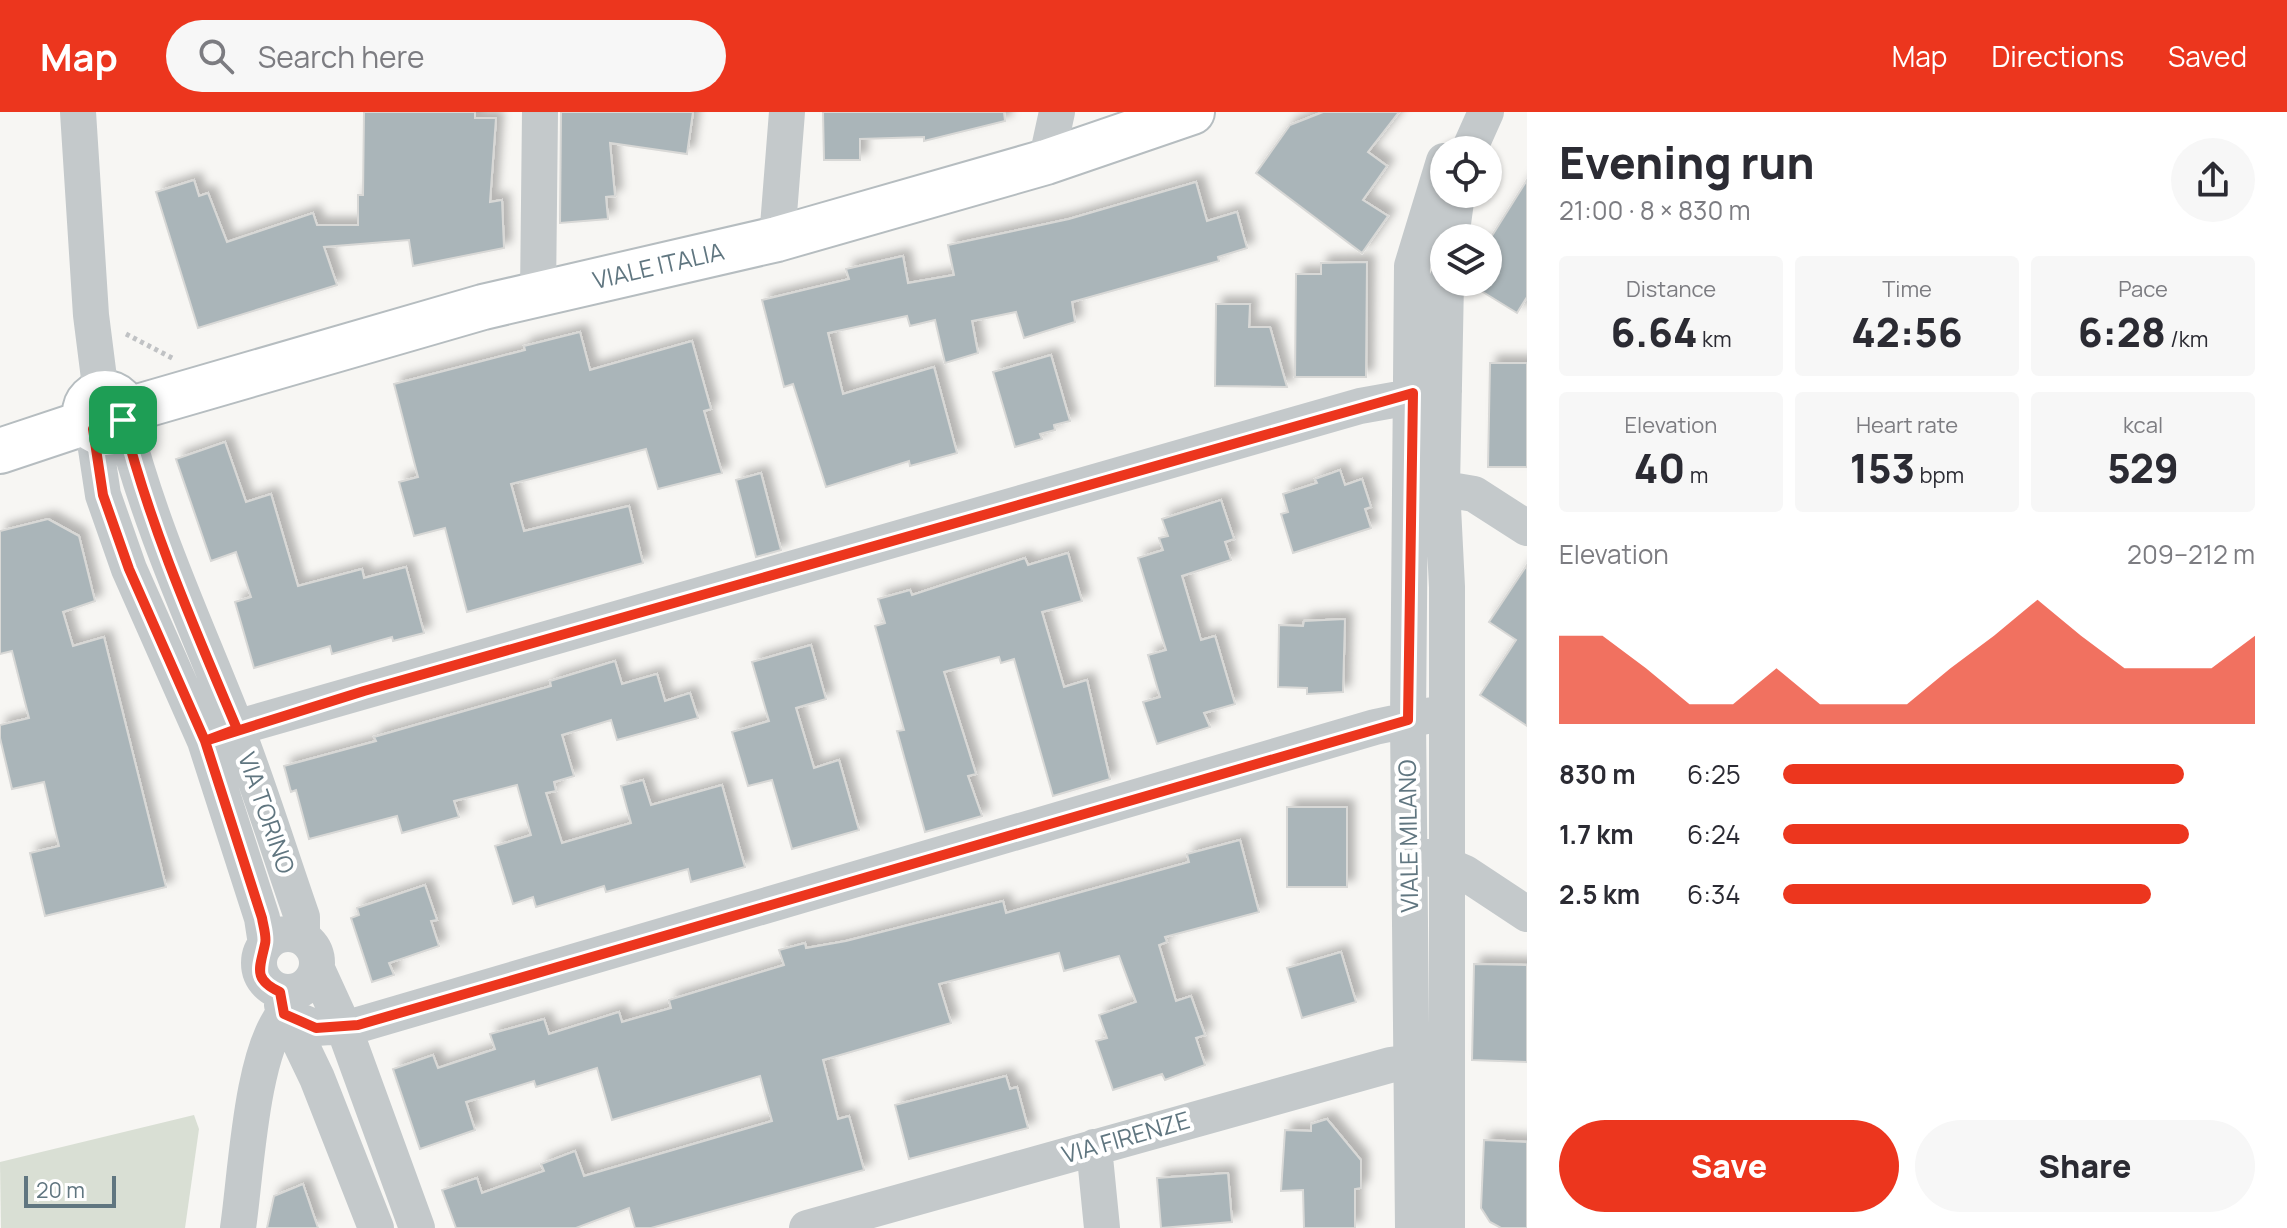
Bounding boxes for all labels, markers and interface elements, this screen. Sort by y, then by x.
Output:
search box [166,20,726,92]
text: Map [40,30,118,82]
icon: search [194,34,238,78]
text: Search here [258,36,425,77]
text: Map [1892,37,1947,75]
text: Directions [1991,37,2124,75]
text: Saved [2168,37,2247,75]
text: Evening run [1559,132,1815,192]
map controls [1430,136,1502,296]
button: locate [1430,136,1502,208]
button: share [2171,138,2255,222]
text: 21:00 · 8 × 830 m [1559,192,1751,228]
button: layers [1430,224,1502,296]
street label: VIALE ITALIA [589,234,727,296]
text: Distance [1626,274,1716,304]
text: Time [1882,274,1932,304]
text: Pace [2118,274,2168,304]
text: 6.64 [1610,304,1698,359]
text: 42:56 [1851,304,1963,359]
text: 6:28 [2078,304,2166,359]
text: km [1698,324,1732,354]
text: /km [2166,324,2208,354]
pin [89,386,157,454]
icon: arrive [101,398,145,442]
text: Elevation [1625,410,1717,440]
text: Heart rate [1856,410,1958,440]
text: kcal [2123,410,2163,440]
text: 40 [1634,440,1685,495]
text: 153 [1850,440,1915,495]
text: 529 [2107,440,2179,495]
text: m [1685,460,1708,490]
text: bpm [1915,460,1964,490]
text: Elevation [1559,536,1669,572]
text: 209–212 m [2127,536,2255,572]
street label: VIA TORINO [231,747,304,878]
text: 830 m [1559,756,1636,792]
text: 6:25 [1687,756,1741,792]
street label: VIALE MILANO [1390,759,1425,913]
text: 1.7 km [1559,816,1634,852]
text: 6:24 [1687,816,1741,852]
text: 2.5 km [1559,876,1640,912]
text: 6:34 [1687,876,1741,912]
street label: VIA FIRENZE [1058,1103,1193,1171]
button: Save [1559,1120,1899,1212]
button: Share [1915,1120,2255,1212]
scale bar [24,1172,116,1208]
text: 20 m [36,1175,85,1205]

